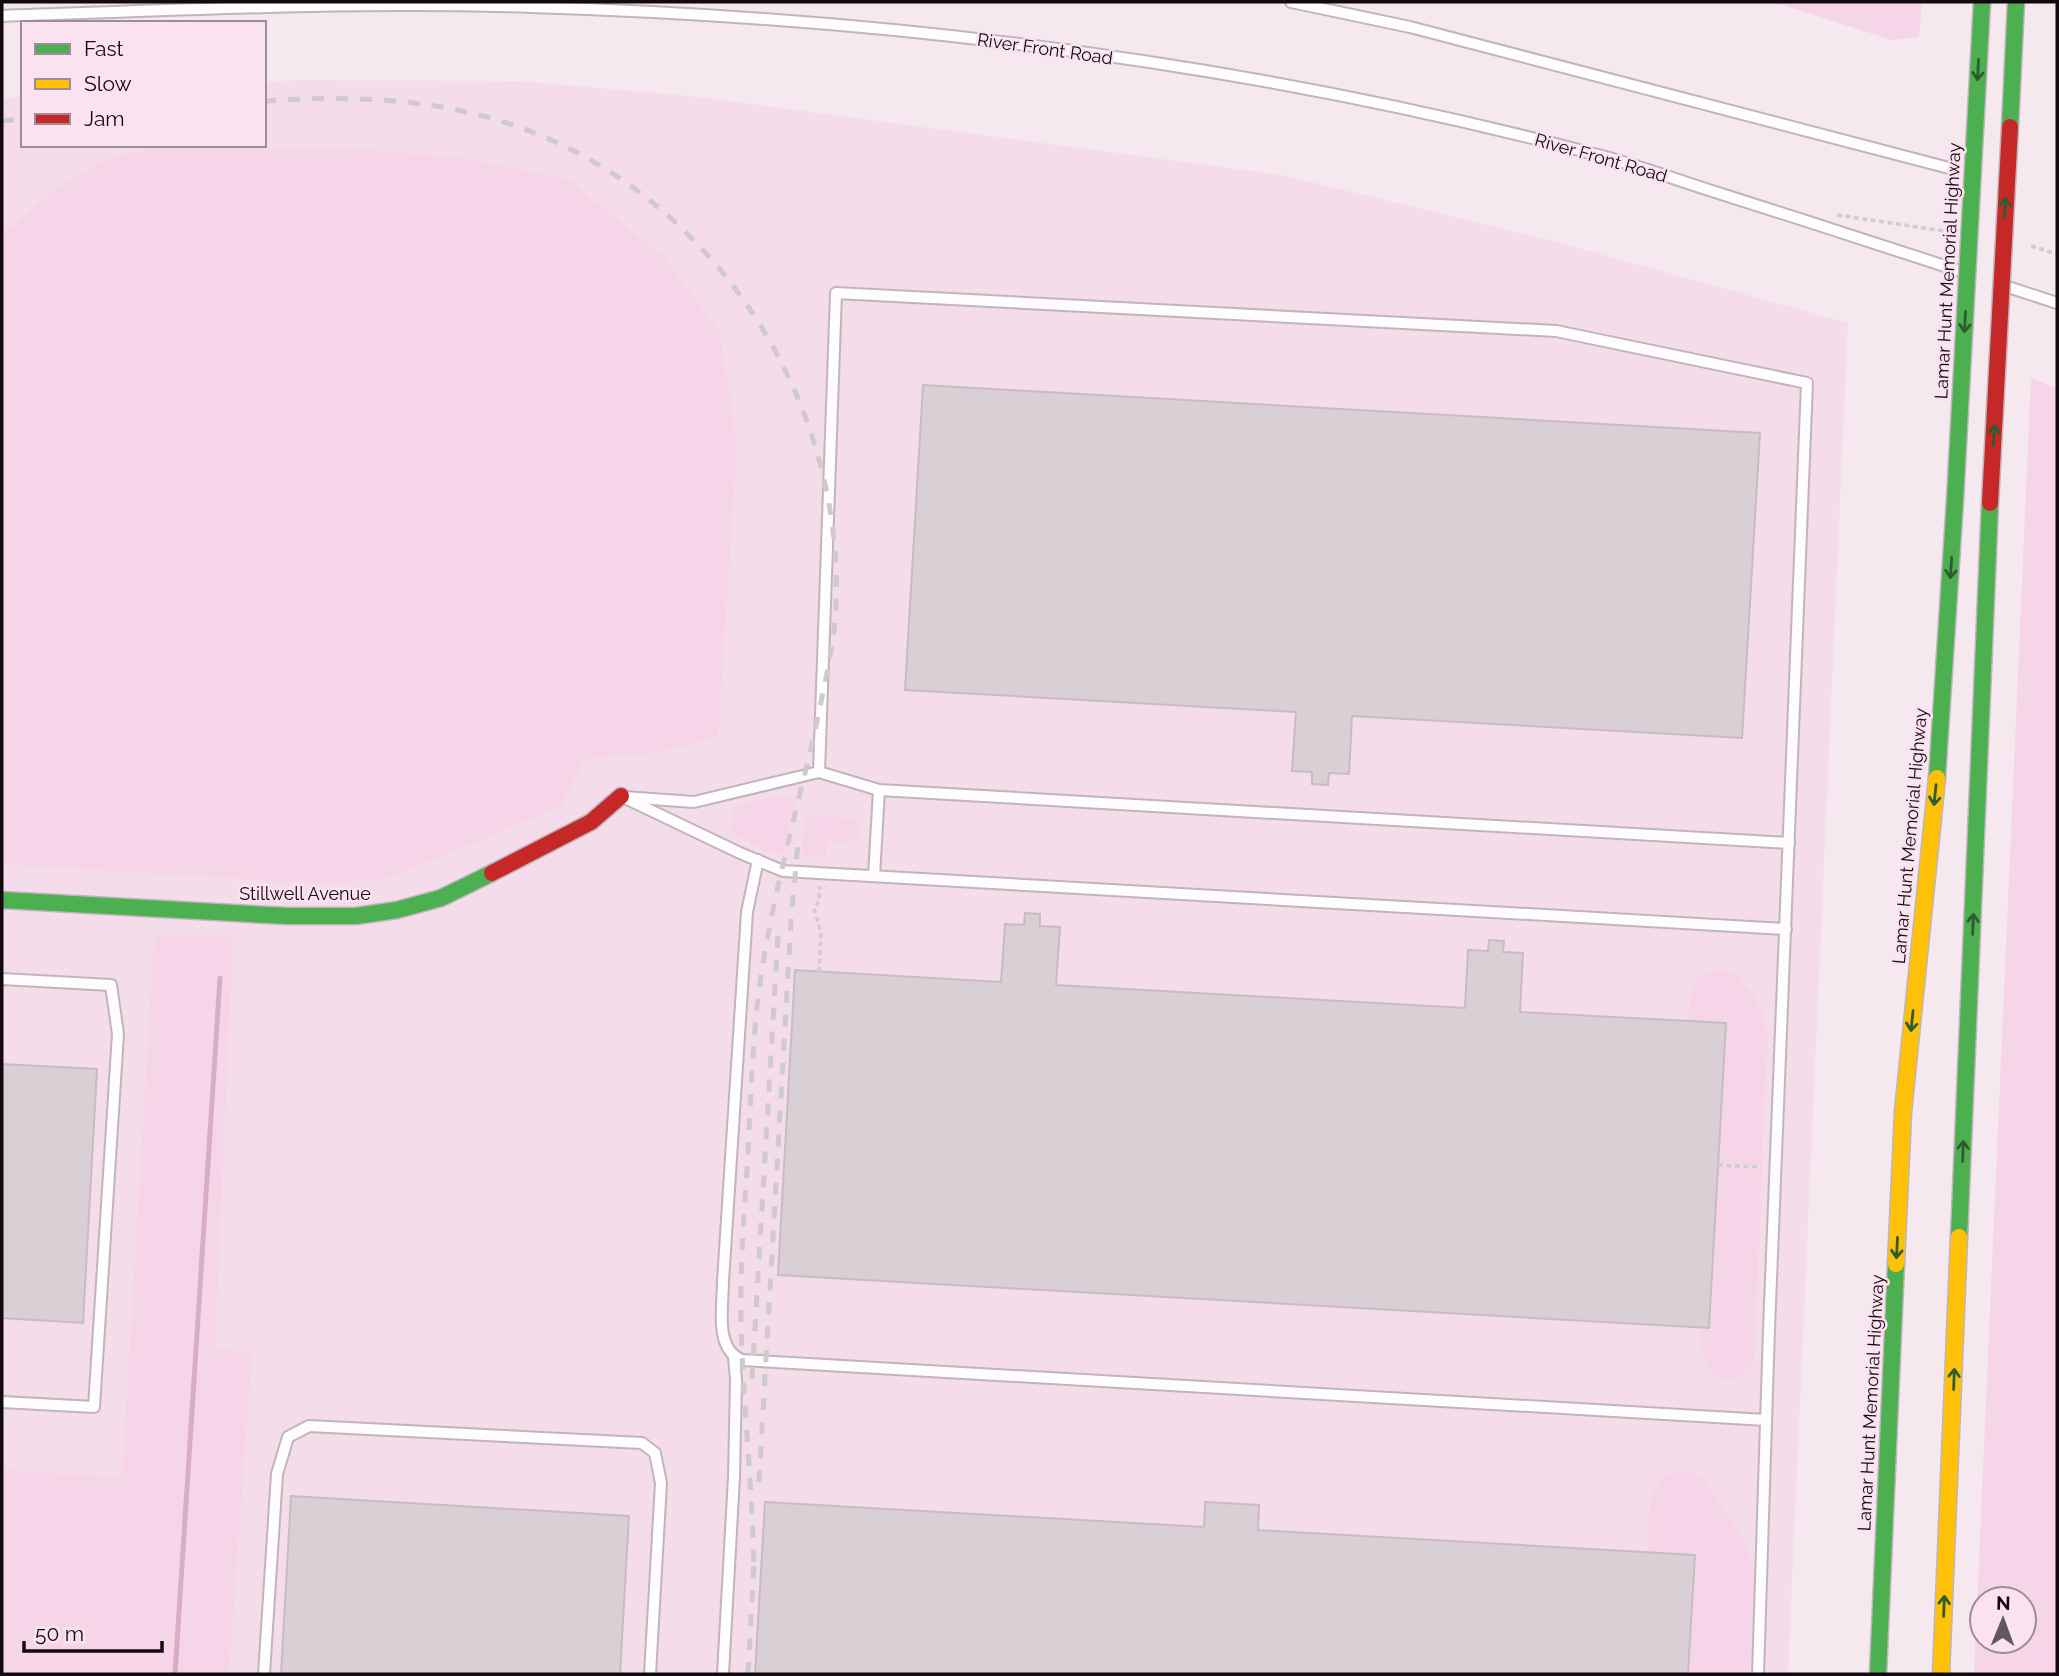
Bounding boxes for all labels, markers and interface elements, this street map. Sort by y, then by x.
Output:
legend [21,21,266,147]
street label: River Front Road [976,29,1114,68]
text: Fast [84,36,124,61]
one-way arrow [1971,58,1984,81]
text: Slow [84,71,132,96]
text: Jam [84,106,125,131]
street label: River Front Road [1533,129,1670,186]
street label: Lamar Hunt Memorial Highway [1930,142,1965,400]
one-way arrow [1999,197,2012,220]
one-way arrow [1958,310,1971,333]
one-way arrow [1987,424,2000,447]
one-way arrow [1944,556,1957,579]
street label: Lamar Hunt Memorial Highway [1888,707,1931,965]
one-way arrow [1928,783,1941,806]
street label: Stillwell Avenue [239,883,371,904]
one-way arrow [1966,913,1979,936]
one-way arrow [1906,1009,1919,1032]
one-way arrow [1957,1140,1970,1163]
one-way arrow [1891,1236,1904,1259]
street label: Lamar Hunt Memorial Highway [1853,1274,1888,1532]
one-way arrow [1947,1368,1960,1391]
north arrow [1968,1585,2038,1655]
text: N [1996,1592,2011,1614]
one-way arrow [1938,1595,1951,1618]
scale bar [24,1610,163,1654]
text: 50 m [35,1621,84,1646]

